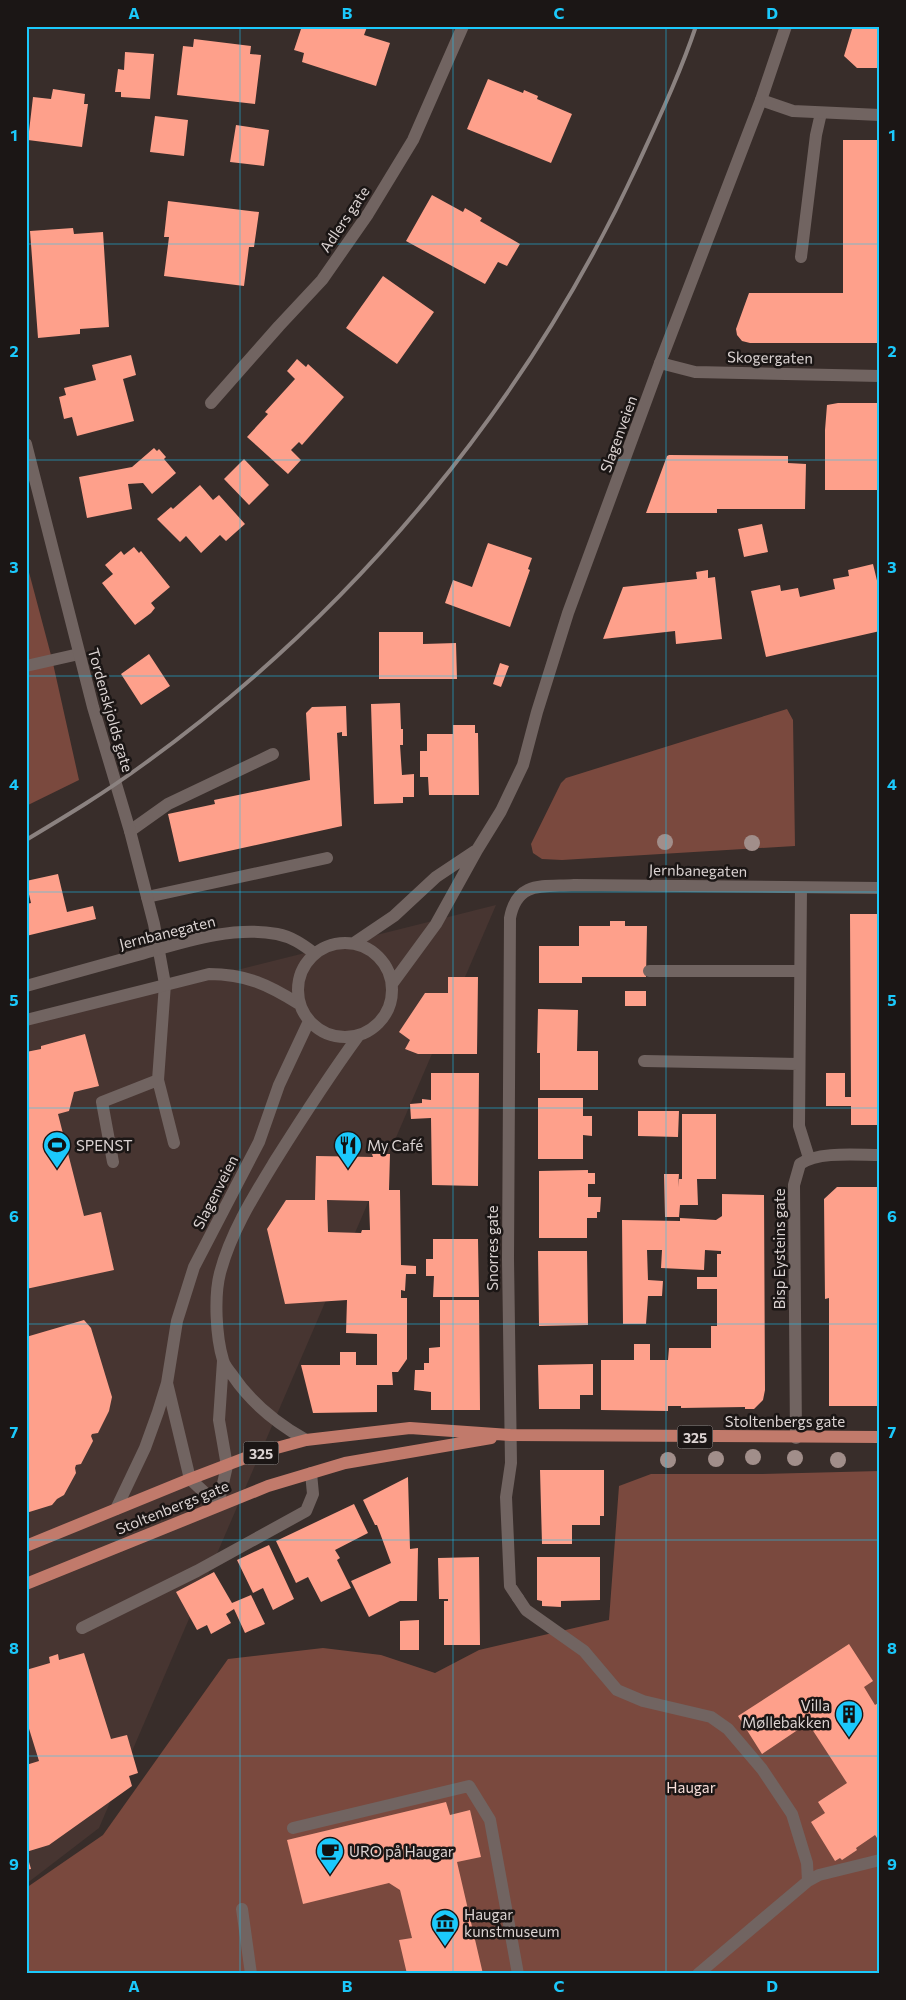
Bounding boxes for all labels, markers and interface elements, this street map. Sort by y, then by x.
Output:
text: A [128,3,140,22]
text: B [342,3,353,22]
text: C [554,3,565,22]
text: D [766,3,778,22]
text: 1 [10,125,18,144]
text: 1 [888,125,896,144]
street label: Adlers gate [315,183,373,255]
text: 2 [9,341,19,360]
text: 2 [887,341,897,360]
street label: Skogergaten [727,347,813,367]
street label: Slagenveien [596,393,640,475]
text: 3 [9,557,19,576]
text: 3 [887,557,897,576]
street label: Tordenskjolds gate [85,646,137,774]
text: 4 [9,774,19,793]
text: 4 [887,774,897,793]
street label: Jernbanegaten [649,860,747,880]
street label: Jernbanegaten [117,911,217,953]
text: 5 [9,990,19,1009]
text: 5 [887,990,897,1009]
sports icon: SPENST [42,1130,72,1169]
restaurant icon: My Café [333,1130,363,1169]
place label: SPENST [76,1136,133,1154]
place label: My Café [367,1136,423,1154]
street label: Slagenveien [189,1152,241,1232]
street label: Bisp Eysteins gate [770,1188,788,1310]
street label: Snorres gate [483,1205,501,1291]
text: 6 [9,1206,19,1225]
text: 6 [887,1206,897,1225]
street label: Stoltenbergs gate [725,1412,845,1430]
text: 7 [10,1422,19,1441]
text: 7 [888,1422,897,1441]
road number: 325 [678,1425,712,1448]
road number: 325 [244,1442,278,1465]
street label: Stoltenbergs gate [113,1476,231,1538]
text: 8 [9,1638,19,1657]
text: 8 [887,1638,897,1657]
place label: Villa Møllebakken [742,1696,830,1731]
building icon: Villa Møllebakken [834,1699,864,1738]
park label: Haugar [666,1778,716,1796]
cafe icon: URO på Haugar [315,1836,345,1875]
place label: URO på Haugar [349,1842,454,1860]
text: 9 [9,1854,19,1873]
text: 9 [887,1854,897,1873]
place label: Haugar kunstmuseum [464,1905,560,1940]
museum icon: Haugar kunstmuseum [430,1908,460,1947]
text: A [128,1976,140,1995]
text: B [342,1976,353,1995]
text: C [554,1976,565,1995]
text: D [766,1976,778,1995]

